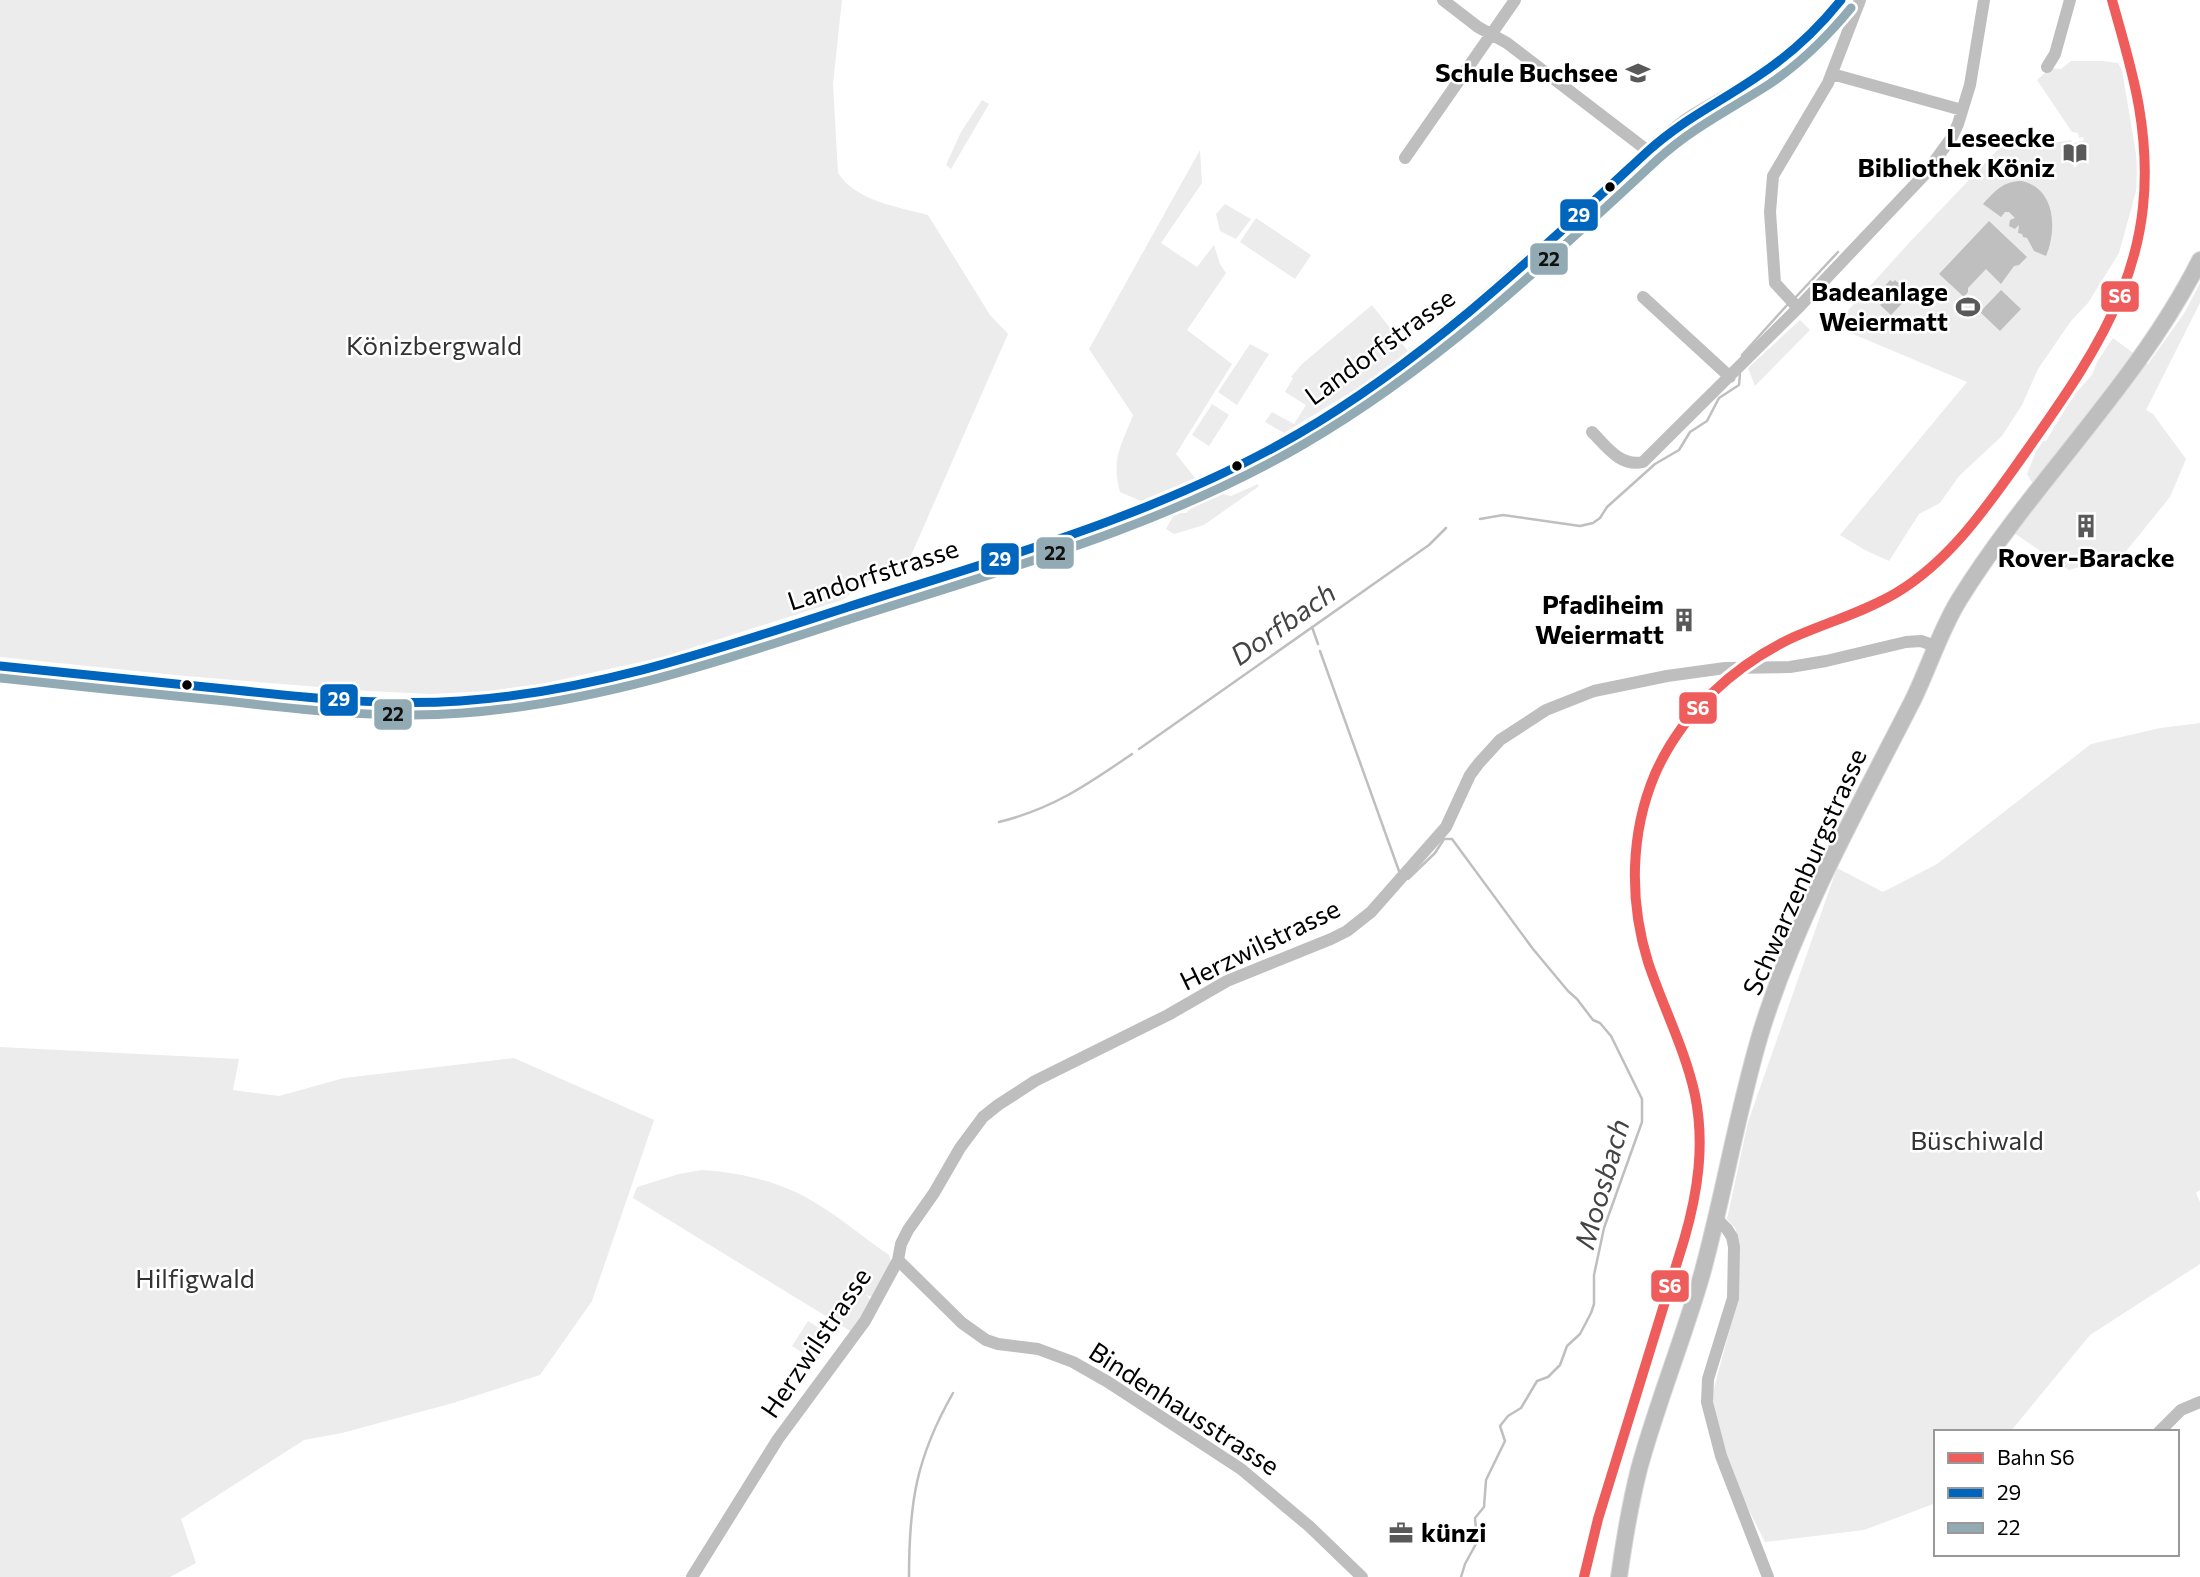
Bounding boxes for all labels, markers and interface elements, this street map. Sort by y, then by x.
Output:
place label: Schule Buchsee [1435,56,1618,87]
school or university icon: Schule Buchsee [1624,59,1652,87]
place label: Leseecke Bibliothek Köniz [1858,121,2055,182]
library icon: Leseecke Bibliothek Köniz [2061,139,2089,167]
unlabelled marker [1603,180,1617,194]
line badge: 29 [1559,198,1599,232]
text: 29 [1568,203,1590,226]
line badge: 22 [1529,242,1569,276]
text: 22 [1538,247,1560,270]
place label: Badeanlage Weiermatt [1811,275,1948,336]
line badge: S6 [2100,280,2140,313]
street label: Landorfstrasse [1298,281,1460,411]
text: S6 [2108,284,2132,307]
sports icon: Badeanlage Weiermatt [1954,293,1982,321]
park label: Könizbergwald [346,329,522,360]
unlabelled marker [1230,459,1244,473]
building icon: Rover-Baracke [2072,512,2100,540]
street label: Landorfstrasse [783,531,962,616]
line badge: 22 [1035,536,1075,570]
text: 22 [1044,541,1066,564]
place label: Rover-Baracke [1998,541,2174,572]
line badge: 29 [980,542,1020,576]
text: 29 [989,547,1011,570]
water label: Dorfbach [1223,575,1342,672]
place label: Pfadiheim Weiermatt [1535,588,1664,649]
building icon: Pfadiheim Weiermatt [1670,606,1698,634]
unlabelled marker [180,678,194,692]
line badge: 29 [319,683,359,717]
text: 29 [328,687,350,710]
line badge: S6 [1678,691,1718,725]
text: S6 [1686,696,1710,719]
line badge: 22 [373,698,413,731]
text: 22 [382,702,404,725]
street label: Schwarzenburgstrasse [1735,743,1872,999]
street label: Herzwilstrasse [1174,892,1344,996]
water label: Moosbach [1566,1115,1636,1253]
park label: Büschiwald [1910,1124,2044,1155]
street label: Herzwilstrasse [753,1261,876,1423]
park label: Hilfigwald [135,1262,255,1293]
line badge: S6 [1650,1269,1690,1303]
text: S6 [1658,1274,1682,1297]
street label: Bindenhausstrasse [1084,1335,1286,1481]
legend [1934,1430,2179,1556]
text: Bahn S6 [1997,1444,2075,1469]
text: 29 [1997,1479,2021,1504]
text: 22 [1997,1514,2020,1539]
place label: künzi [1421,1516,1486,1547]
office icon: künzi [1387,1519,1415,1547]

